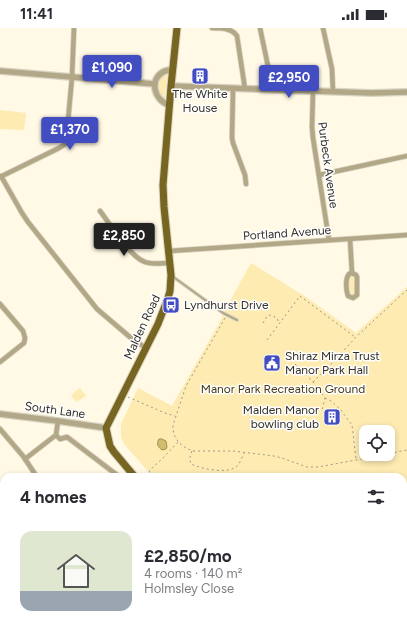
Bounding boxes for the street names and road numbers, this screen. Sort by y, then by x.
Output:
street label: Purbeck Avenue [315,121,341,210]
street label: Portland Avenue [242,223,332,243]
street label: Malden Road [121,292,163,362]
street label: South Lane [24,399,87,421]

